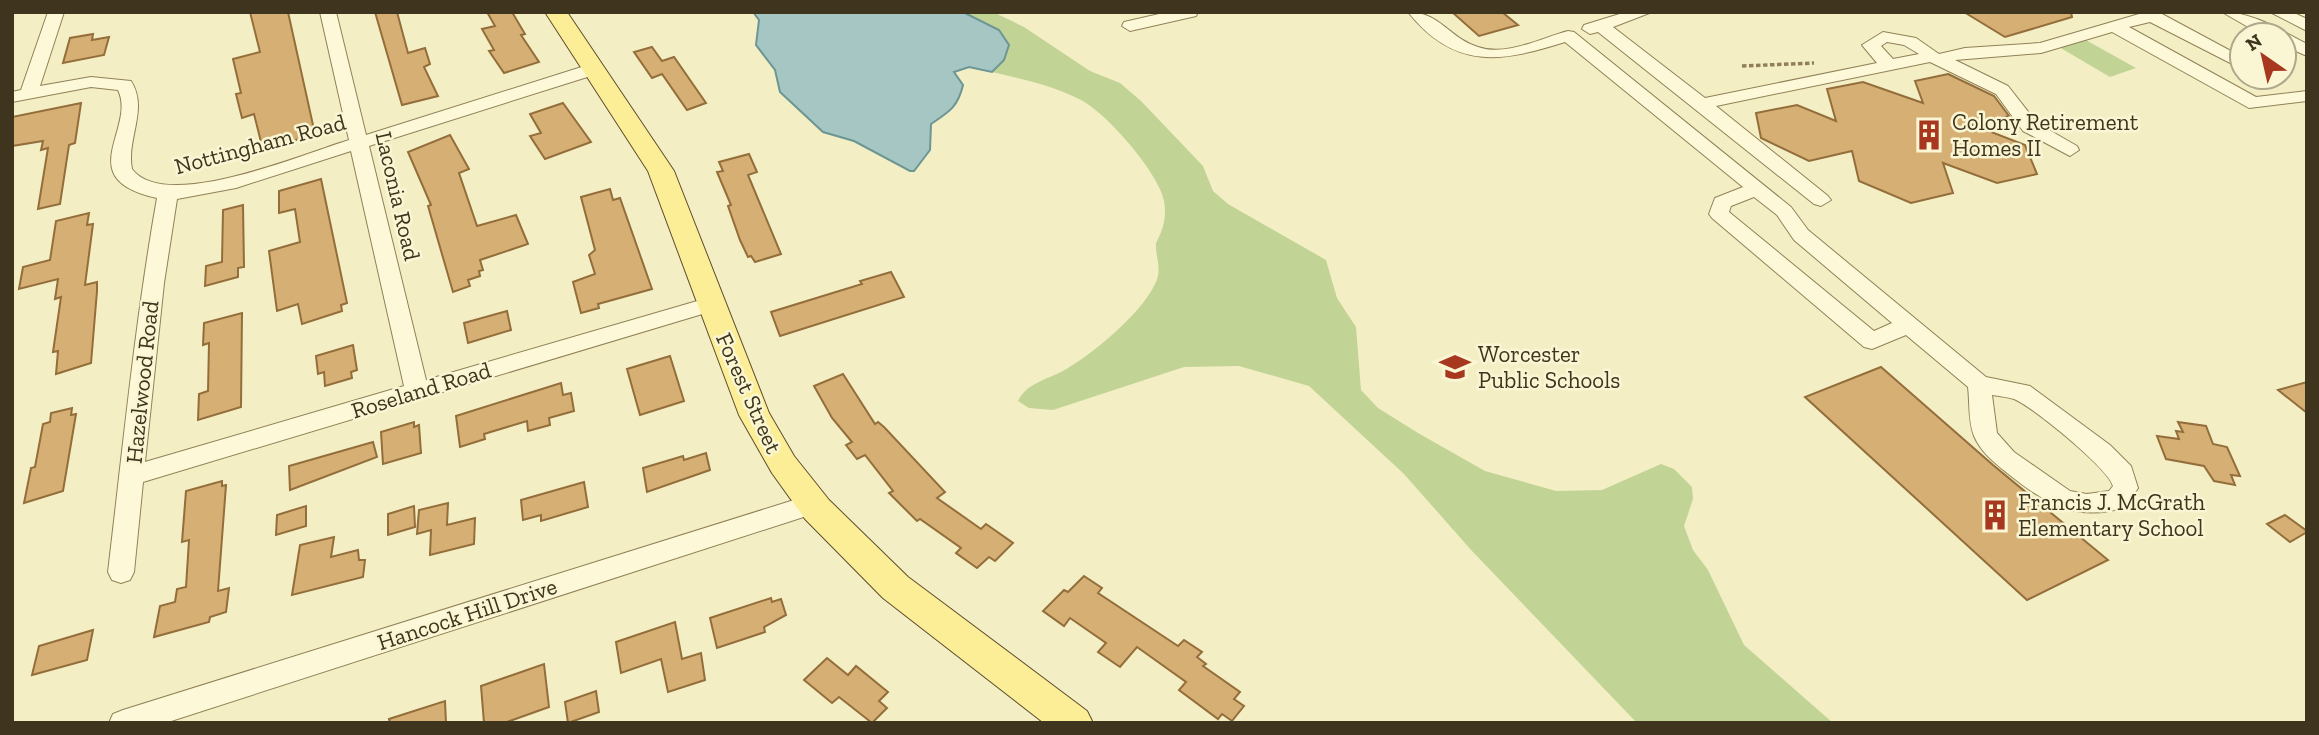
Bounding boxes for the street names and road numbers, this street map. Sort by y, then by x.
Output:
street label: Nottingham Road [171,108,349,180]
street label: Laconia Road [370,129,427,264]
street label: Hazelwood Road [120,299,165,465]
street label: Forest Street [710,328,788,458]
street label: Roseland Road [348,355,494,424]
street label: Hancock Hill Drive [374,572,560,656]

